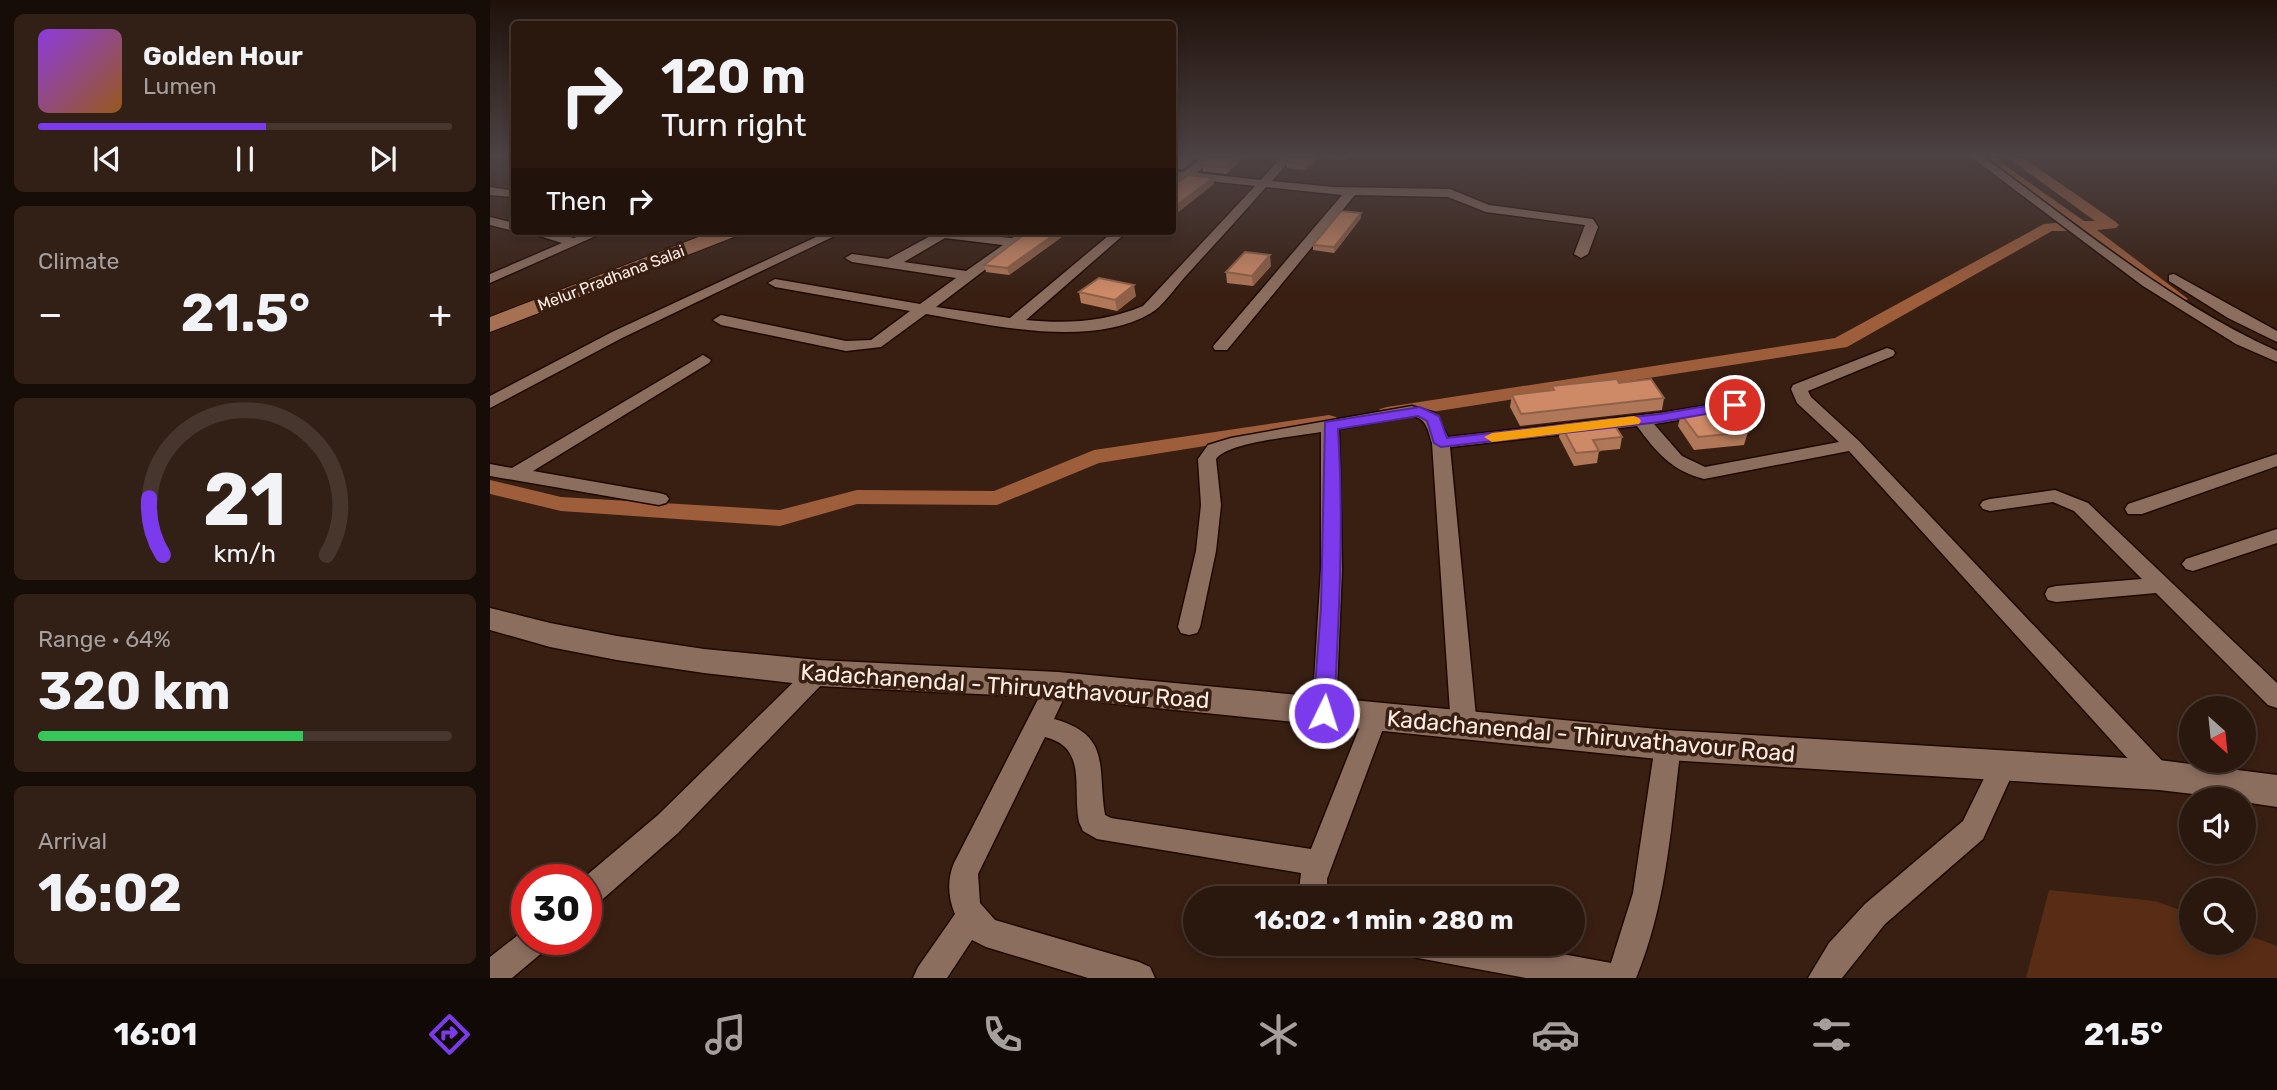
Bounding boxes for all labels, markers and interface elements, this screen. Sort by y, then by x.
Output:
text: Golden Hour [143,41,303,72]
text: 120 m [661,47,806,105]
icon: right [546,49,637,140]
text: Lumen [143,72,217,100]
text: Turn right [661,106,806,144]
icon: previous [88,140,126,178]
icon: pause [226,140,264,178]
icon: next [364,140,402,178]
icon: right [621,182,659,220]
text: Then [546,186,607,217]
street label: Melur Pradhana Salai [535,241,687,315]
text: Climate [38,247,119,275]
text: 21.5° [181,282,310,344]
text: − [38,291,63,337]
text: + [428,291,452,337]
pin [1705,375,1765,435]
icon: arrive [1716,386,1754,424]
text: 21 [203,457,287,543]
text: km/h [214,539,276,568]
text: Range · 64% [38,625,171,653]
street label: Kadachanendal - Thiruvathavour Road [800,658,1210,714]
text: 320 km [38,660,231,722]
position arrow [1287,676,1361,750]
north arrow [2179,696,2256,774]
map controls [2179,696,2256,955]
street label: Kadachanendal - Thiruvathavour Road [1386,704,1796,768]
button: sound [2179,787,2256,864]
text: Arrival [38,827,107,855]
text: 16:02 [38,862,182,924]
speed limit sign: 30 [511,864,602,955]
button: search [2179,878,2256,955]
text: 16:02 · 1 min · 280 m [1254,905,1514,936]
icon: directions [425,1010,474,1059]
icon: music [701,1010,750,1059]
icon: phone [978,1010,1027,1059]
icon: climate [1254,1010,1303,1059]
icon: car [1531,1010,1580,1059]
icon: filters [1807,1010,1856,1059]
text: 16:01 [114,1015,197,1053]
text: 21.5° [2084,1015,2163,1053]

